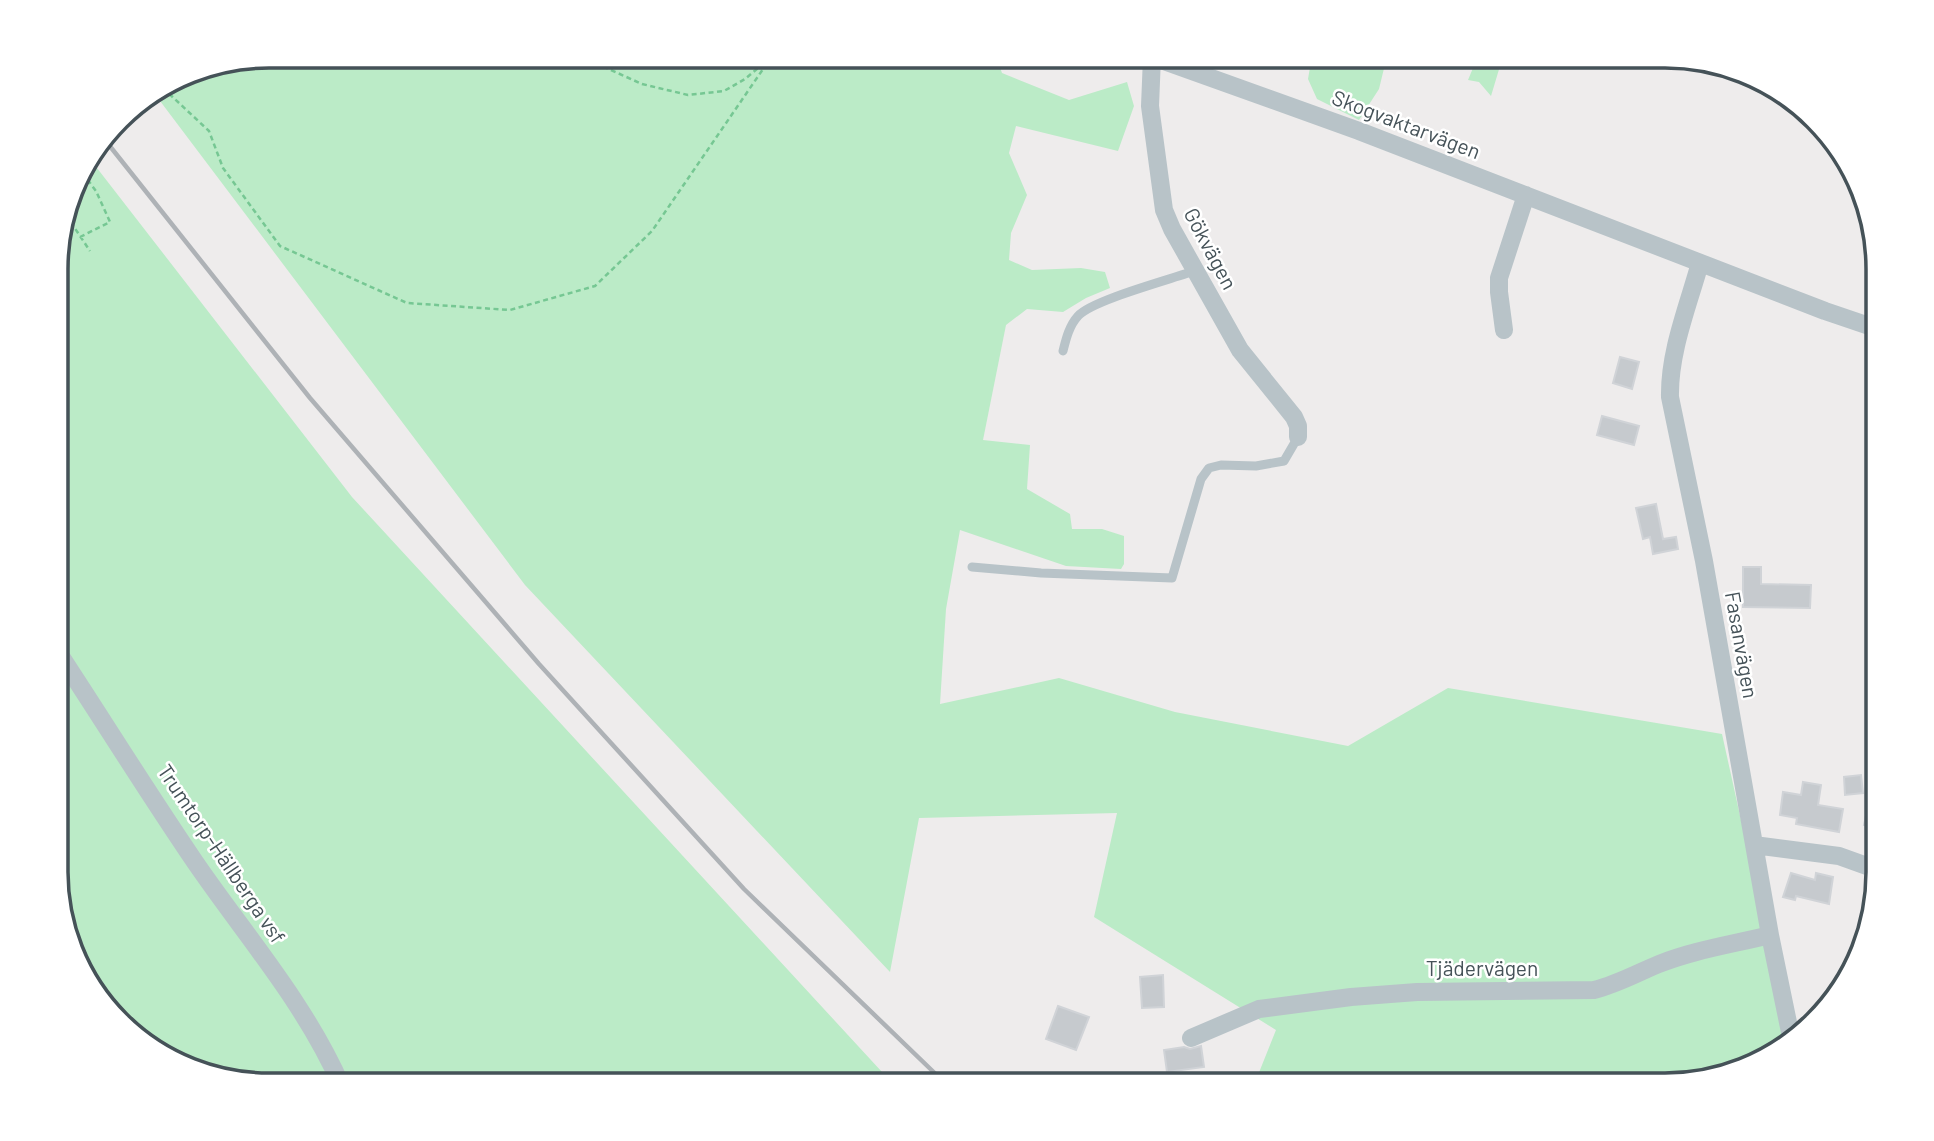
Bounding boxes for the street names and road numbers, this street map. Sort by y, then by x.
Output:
street label: Skogvaktarvägen [1329,84,1484,163]
street label: Gökvägen [1179,203,1243,293]
street label: Fasanvägen [1721,589,1764,700]
street label: Trumtorp-Hällberga vsf [153,759,291,947]
street label: Tjädervägen [1426,955,1538,980]

